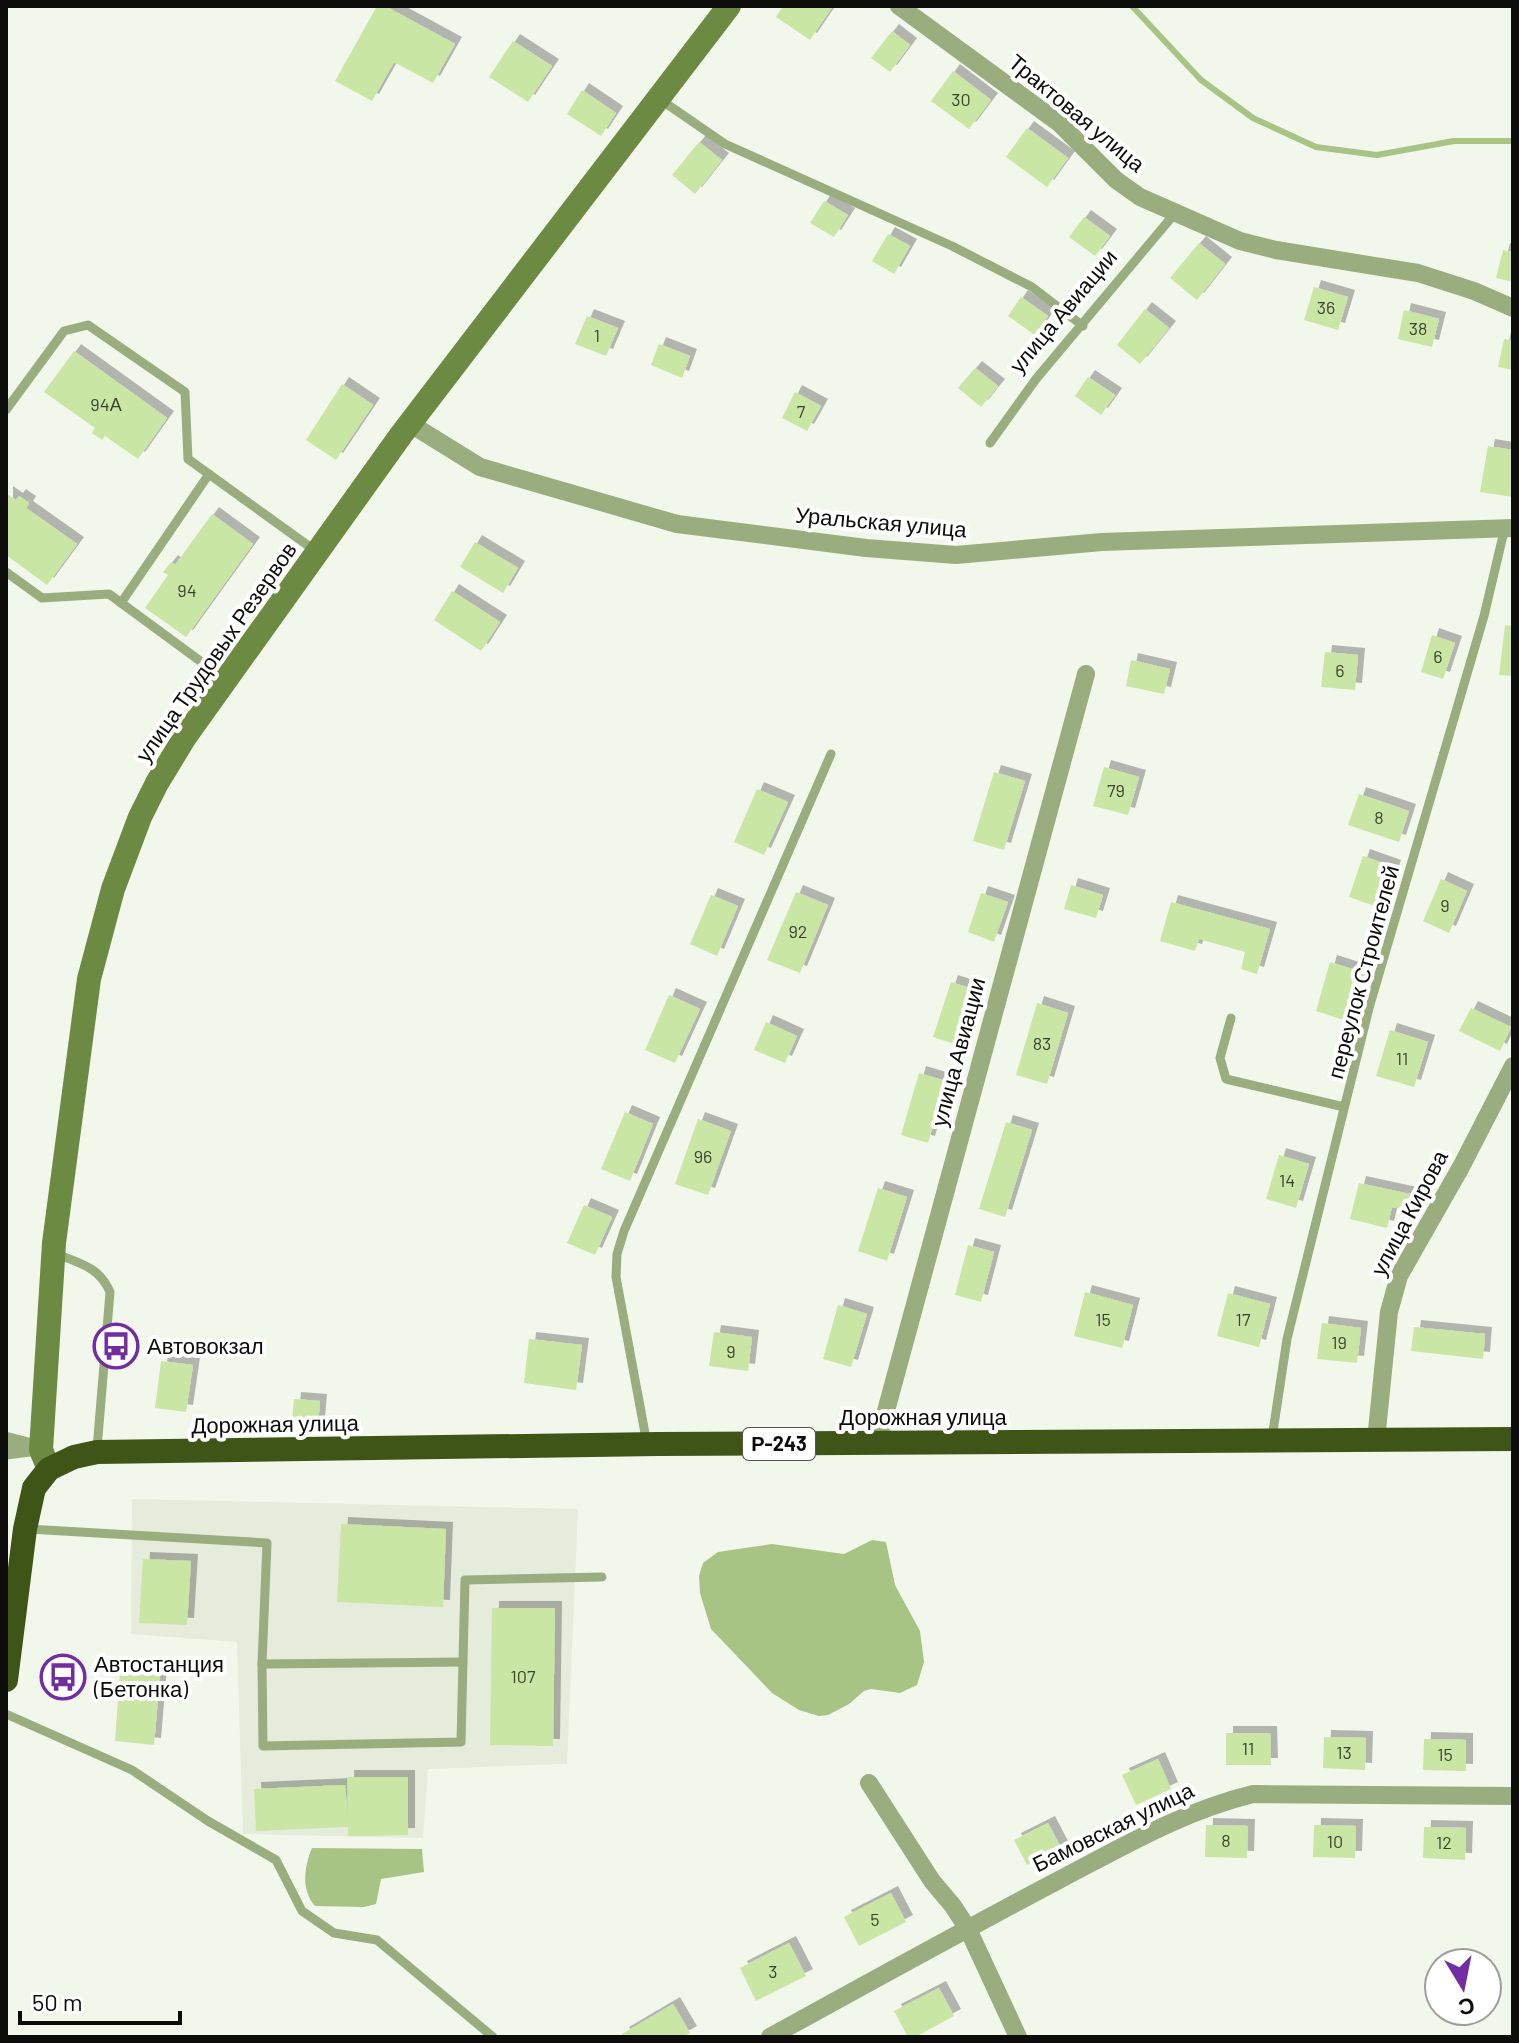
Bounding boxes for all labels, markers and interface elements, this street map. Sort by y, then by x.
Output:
street label: Трактовая улица [1004,48,1151,178]
house number: 30 [951,88,971,110]
street label: улица Авиации [1003,243,1122,378]
house number: 36 [1317,296,1335,318]
house number: 38 [1409,317,1427,339]
house number: 1 [594,324,600,346]
house number: 94А [90,393,122,415]
house number: 7 [797,400,806,422]
street label: Уральская улица [794,501,969,543]
street label: улица Трудовых Резервов [129,536,302,767]
house number: 94 [177,579,197,601]
house number: 6 [1433,645,1443,667]
house number: 6 [1335,659,1345,681]
house number: 79 [1107,779,1125,801]
house number: 8 [1374,806,1384,828]
street label: переулок Строителей [1321,862,1404,1081]
house number: 9 [1440,894,1450,916]
house number: 92 [788,920,808,942]
street label: улица Авиации [925,975,990,1129]
house number: 83 [1033,1032,1051,1054]
house number: 11 [1396,1047,1408,1069]
house number: 96 [694,1145,712,1167]
street label: улица Кирова [1364,1145,1453,1280]
house number: 14 [1279,1169,1295,1191]
house number: 15 [1095,1308,1111,1330]
house number: 17 [1236,1308,1251,1330]
bus stop icon: Автовокзал [92,1322,140,1370]
house number: 19 [1331,1331,1347,1353]
place label: Автовокзал [147,1332,264,1358]
house number: 9 [726,1340,736,1362]
street label: Дорожная улица [839,1403,1008,1430]
street label: Дорожная улица [191,1409,360,1438]
road number: Р-243 [743,1428,815,1460]
place label: Автостанция (Бетонка) [93,1650,224,1701]
bus stop icon: Автостанция (Бетонка) [39,1653,87,1701]
house number: 107 [511,1665,536,1687]
house number: 11 [1242,1737,1254,1759]
house number: 13 [1336,1741,1352,1763]
house number: 15 [1437,1743,1453,1765]
street label: Бамовская улица [1028,1776,1198,1877]
house number: 8 [1221,1829,1231,1851]
house number: 10 [1327,1830,1343,1852]
house number: 12 [1436,1831,1452,1853]
house number: 5 [870,1908,880,1930]
north arrow [1423,1947,1503,2027]
house number: 3 [768,1960,778,1982]
scale bar [20,1975,180,2025]
text: 50 m [32,1987,83,2016]
text: С [1456,1993,1477,2022]

